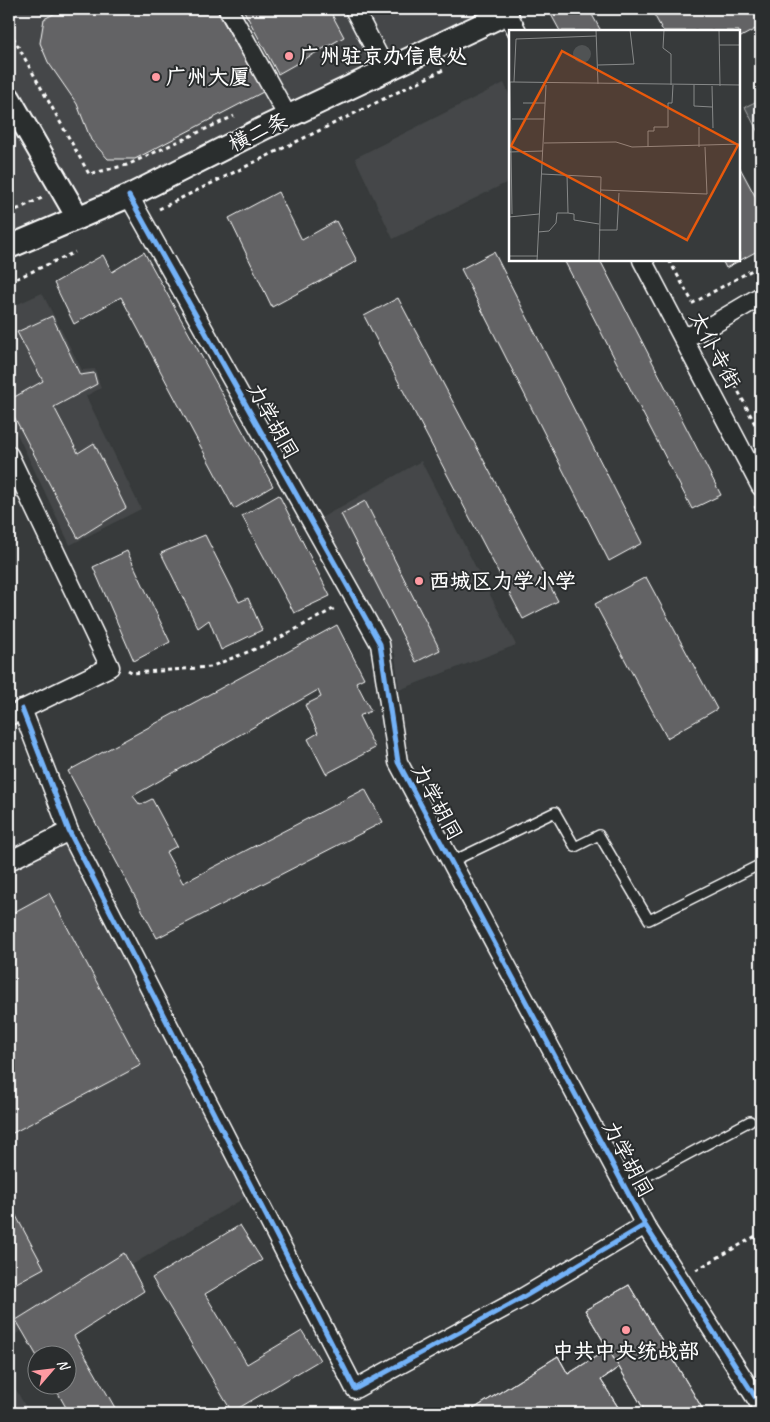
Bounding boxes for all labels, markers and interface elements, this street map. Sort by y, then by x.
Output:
inset map [509,30,740,261]
place label: 广州驻京办信息处 [299,43,467,69]
marker: 广州驻京办信息处 [283,50,295,62]
place label: 广州大厦 [166,64,250,90]
marker: 广州大厦 [150,71,162,83]
street label: 横二条 [224,107,292,157]
street label: 太仆寺街 [684,307,746,393]
street label: 力学胡同 [241,378,305,464]
place label: 西城区力学小学 [429,568,576,594]
marker: 西城区力学小学 [413,575,425,587]
street label: 力学胡同 [406,759,468,845]
street label: 力学胡同 [597,1116,659,1202]
marker: 中共中央统战部 [620,1324,632,1336]
place label: 中共中央统战部 [553,1338,700,1364]
north arrow [28,1344,78,1394]
text: N [53,1356,74,1374]

